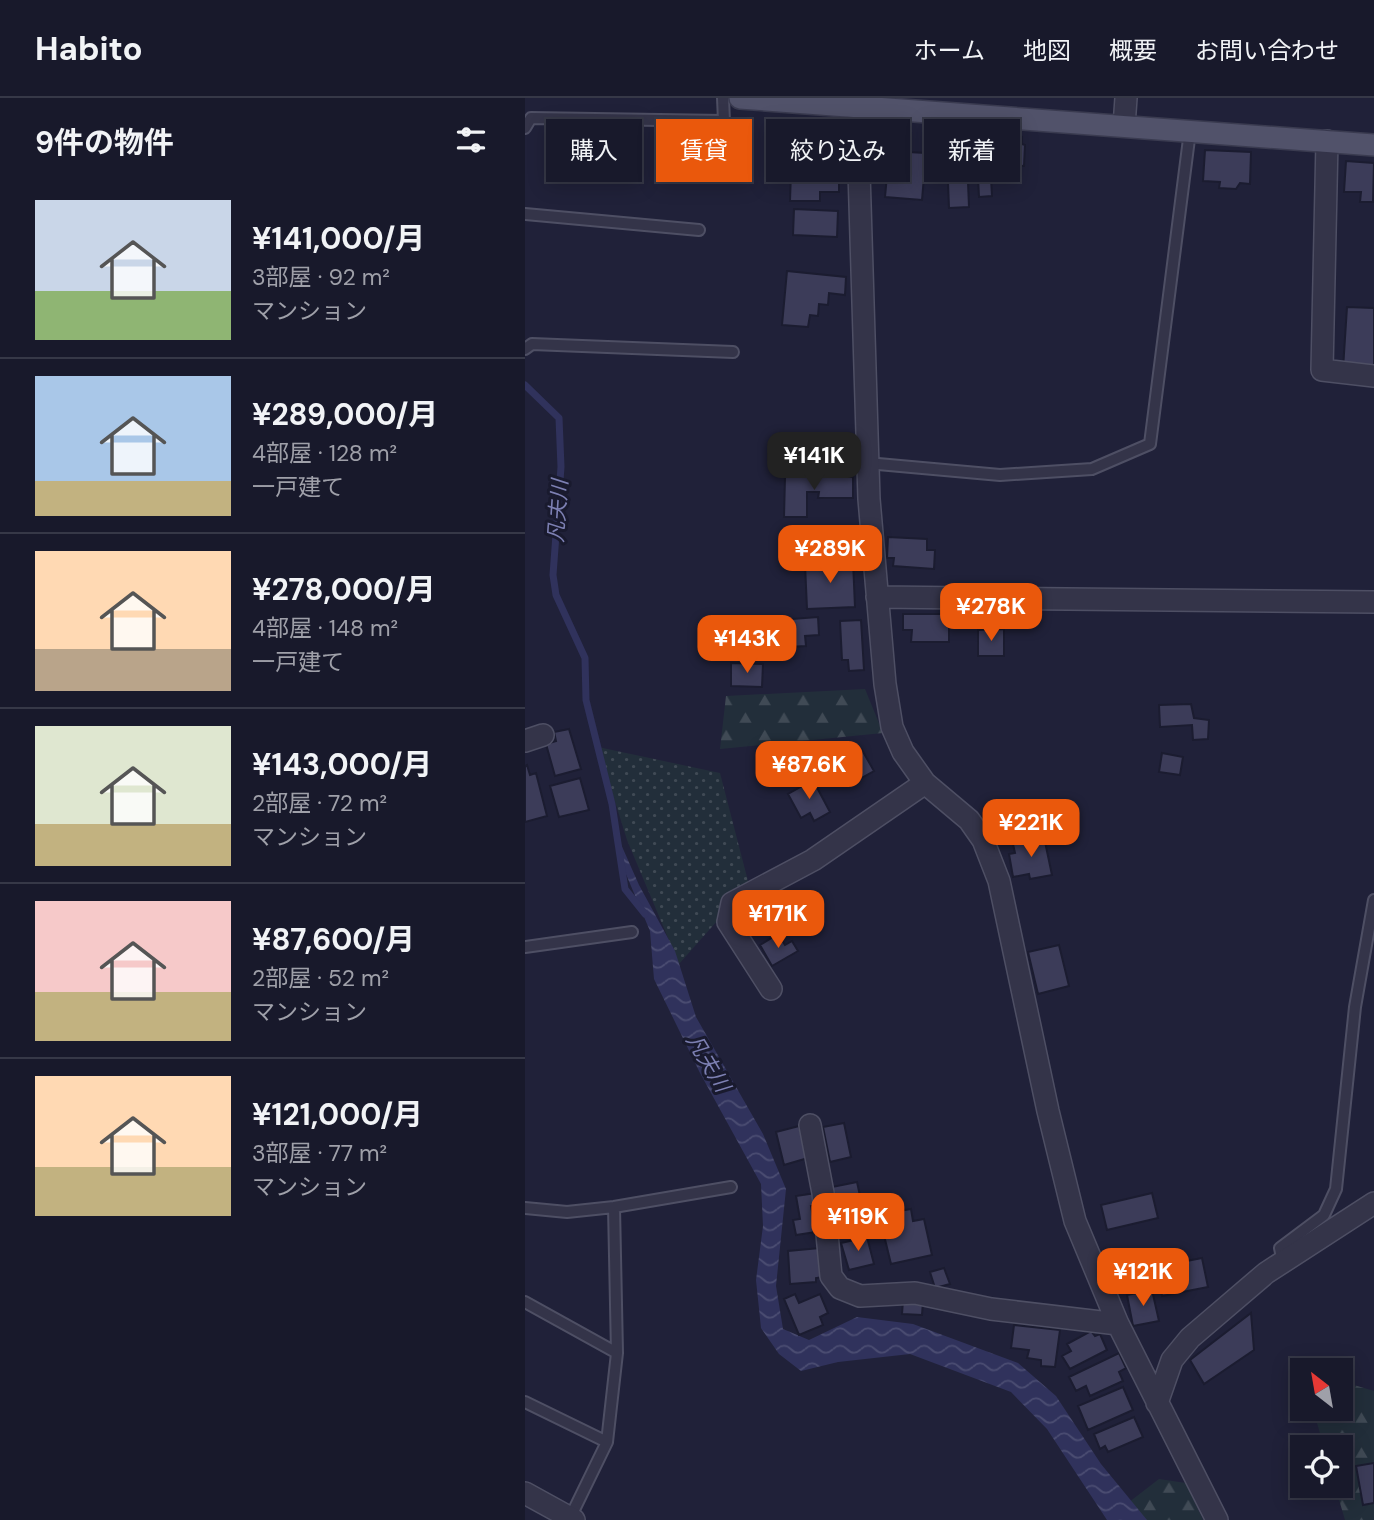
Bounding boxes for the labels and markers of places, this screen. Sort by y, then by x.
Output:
pin: ¥141K [765,432,863,492]
pin: ¥289K [781,526,879,585]
pin: ¥278K [942,584,1040,643]
pin: ¥143K [698,616,796,675]
pin: ¥87.6K [752,742,866,801]
pin: ¥221K [982,800,1080,859]
pin: ¥171K [729,890,827,950]
pin: ¥119K [809,1194,907,1253]
pin: ¥121K [1094,1248,1192,1308]

